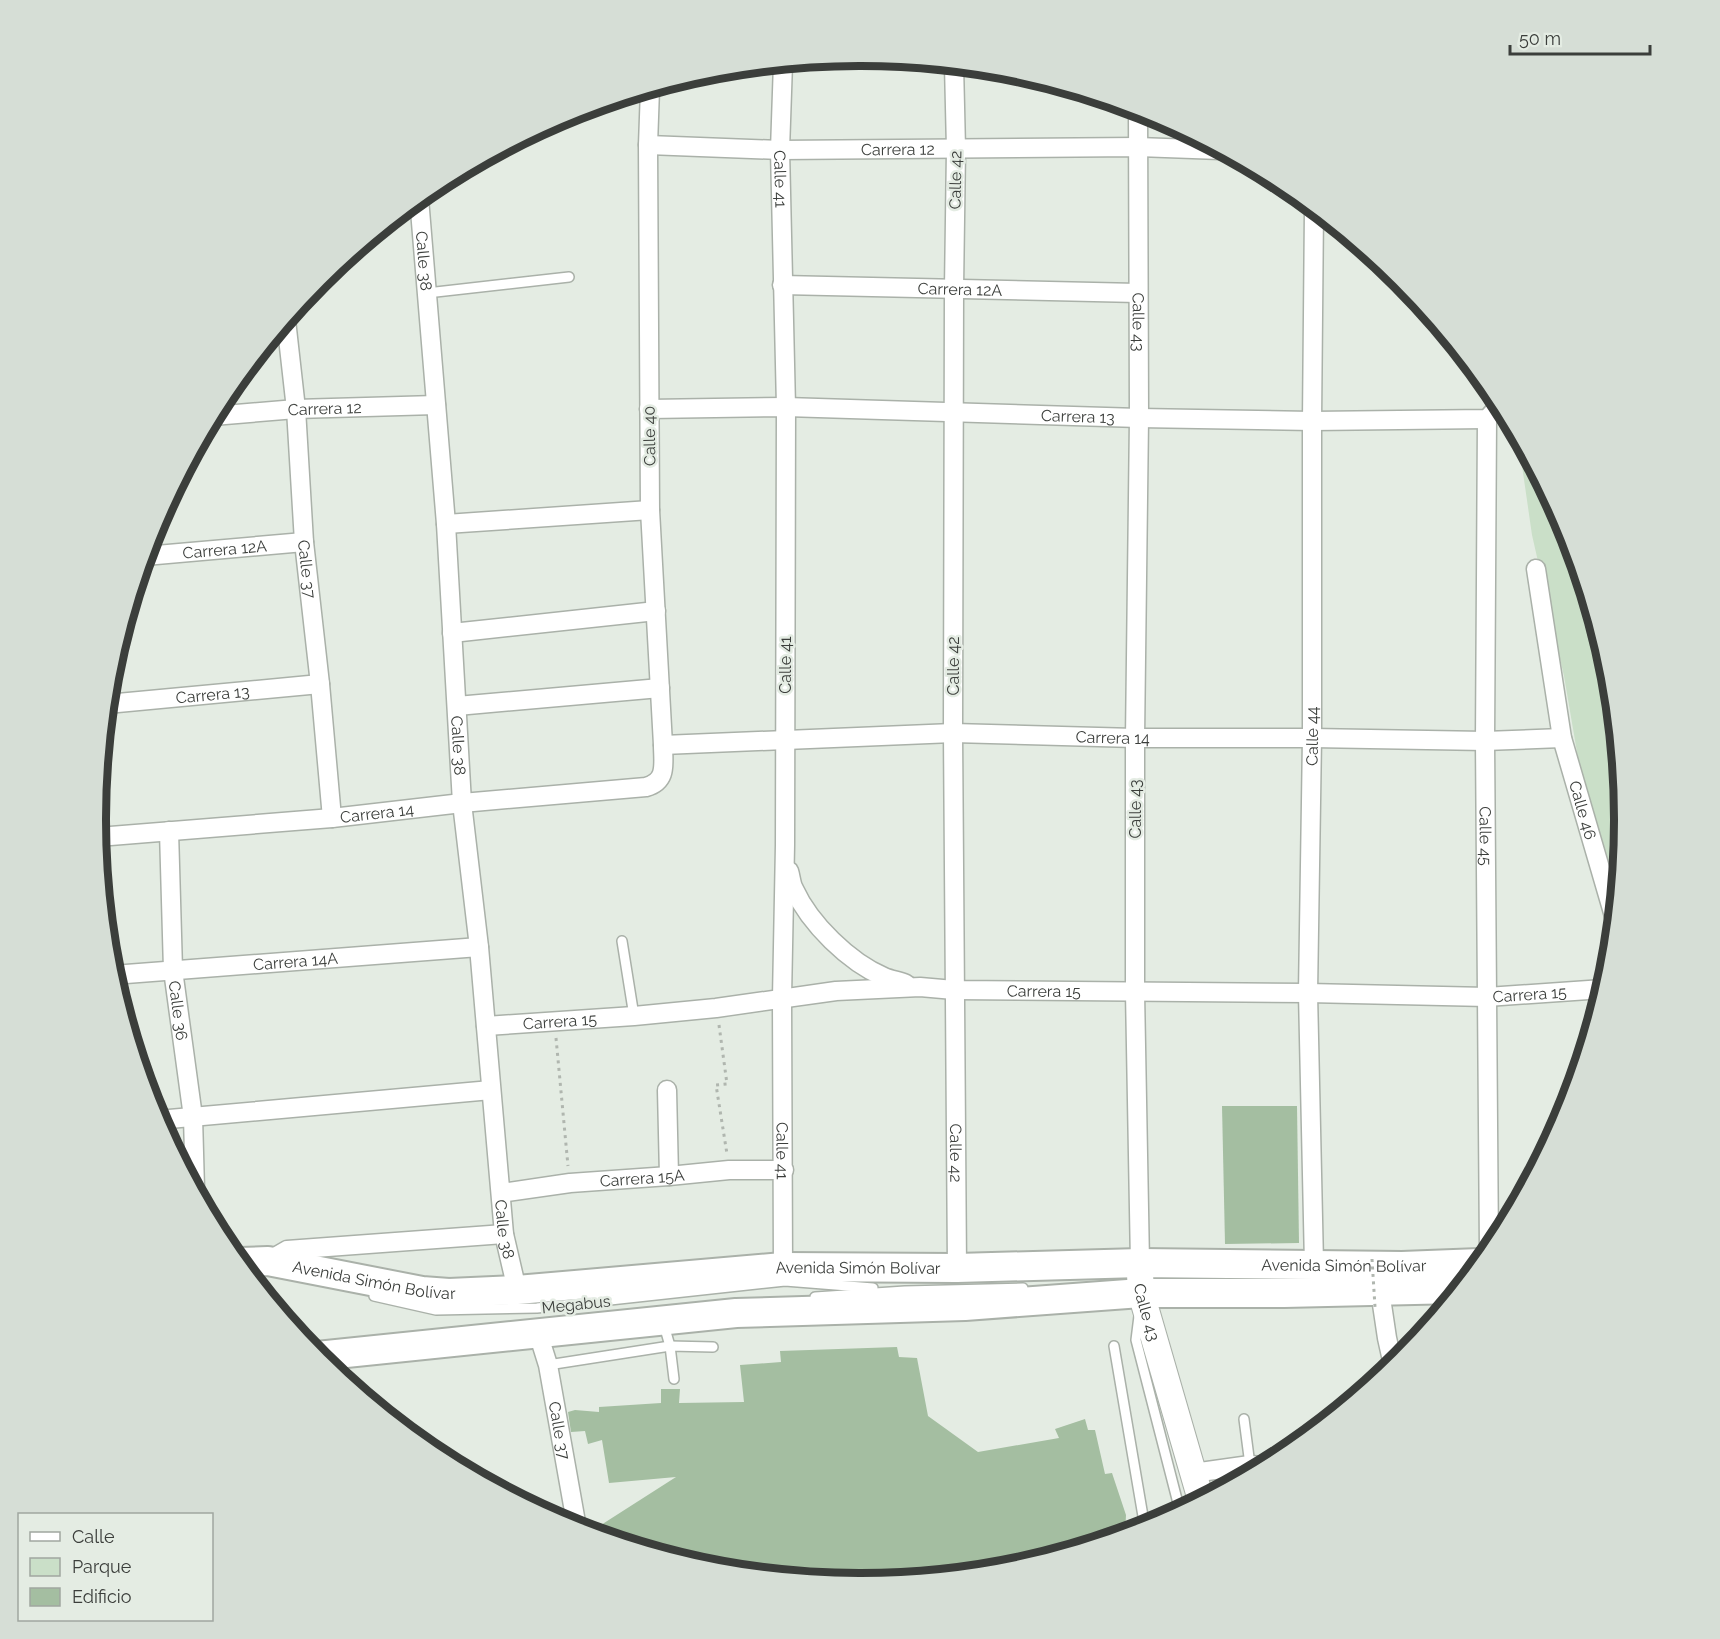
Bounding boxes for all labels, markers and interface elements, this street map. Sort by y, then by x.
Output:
scale bar [1510,18,1650,56]
text: 50 m [1519,28,1561,49]
street label: Carrera 12 [861,140,935,159]
street label: Calle 41 [770,150,790,208]
street label: Calle 42 [945,150,966,210]
street label: Calle 38 [412,230,436,292]
street label: Carrera 12A [917,279,1003,300]
street label: Calle 43 [1129,292,1148,352]
street label: Carrera 12 [287,398,362,420]
street label: Calle 40 [639,406,660,466]
street label: Carrera 13 [1041,406,1115,427]
street label: Carrera 12A [182,536,268,563]
street label: Calle 37 [294,539,319,600]
street label: Calle 41 [776,636,795,694]
street label: Calle 42 [944,637,963,695]
street label: Carrera 13 [175,682,250,708]
street label: Calle 44 [1303,706,1322,766]
street label: Calle 38 [447,715,469,776]
street label: Carrera 14 [1075,727,1150,748]
street label: Calle 43 [1126,779,1145,839]
street label: Calle 46 [1565,779,1600,842]
street label: Carrera 14 [339,800,415,827]
street label: Calle 45 [1476,806,1495,866]
street label: Carrera 14A [252,949,339,974]
street label: Calle 36 [165,980,191,1042]
street label: Carrera 15 [1007,981,1081,1001]
street label: Carrera 15 [1492,983,1568,1007]
street label: Carrera 15 [522,1010,598,1033]
street label: Calle 41 [772,1122,792,1180]
street label: Calle 42 [946,1123,965,1183]
street label: Carrera 15A [599,1165,686,1191]
street label: Calle 38 [491,1199,518,1261]
street label: Avenida Simón Bolívar [1261,1255,1427,1276]
street label: Avenida Simón Bolívar [291,1257,456,1303]
street label: Avenida Simón Bolívar [775,1258,941,1278]
street label: Calle 43 [1131,1283,1163,1343]
street label: Megabus [541,1291,612,1318]
street label: Calle 37 [545,1400,574,1462]
legend [18,1513,213,1621]
text: Calle [72,1526,115,1547]
text: Parque [72,1556,132,1577]
text: Edificio [72,1586,132,1607]

